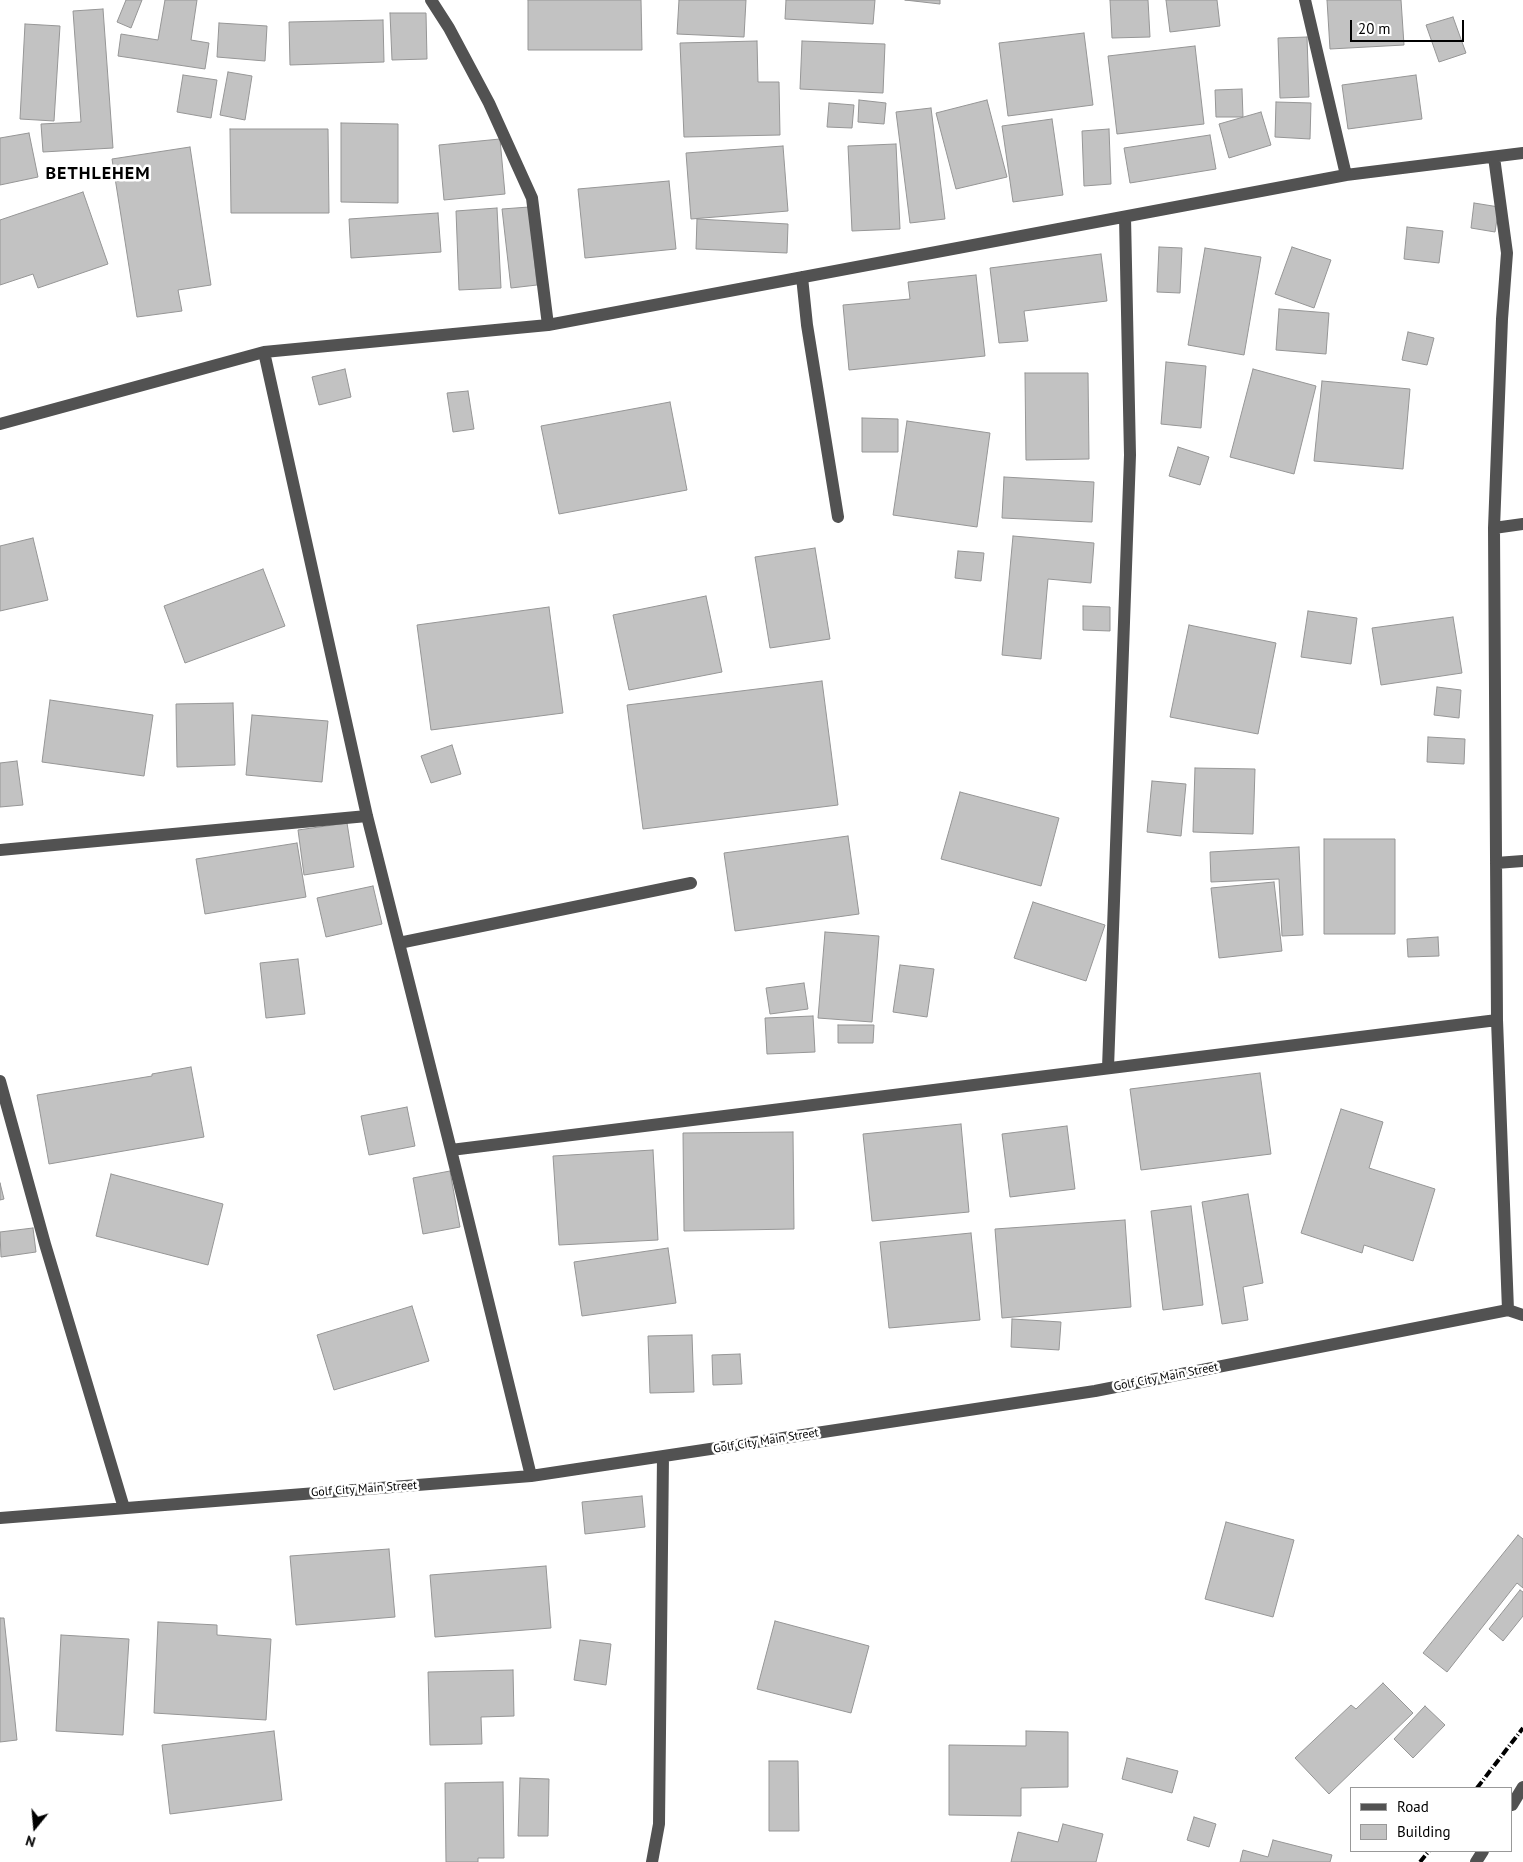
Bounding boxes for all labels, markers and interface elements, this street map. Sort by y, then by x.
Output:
scale bar [1353,10,1467,42]
text: 20 m [1358,19,1391,38]
district label: BETHLEHEM [44,163,152,185]
street label: Golf City Main Street [1112,1360,1220,1394]
street label: Golf City Main Street [712,1426,820,1456]
street label: Golf City Main Street [310,1478,418,1500]
legend [1350,1787,1513,1852]
text: Road [1397,1797,1429,1816]
north arrow [10,1802,60,1852]
text: Building [1397,1822,1451,1841]
text: N [24,1831,38,1851]

